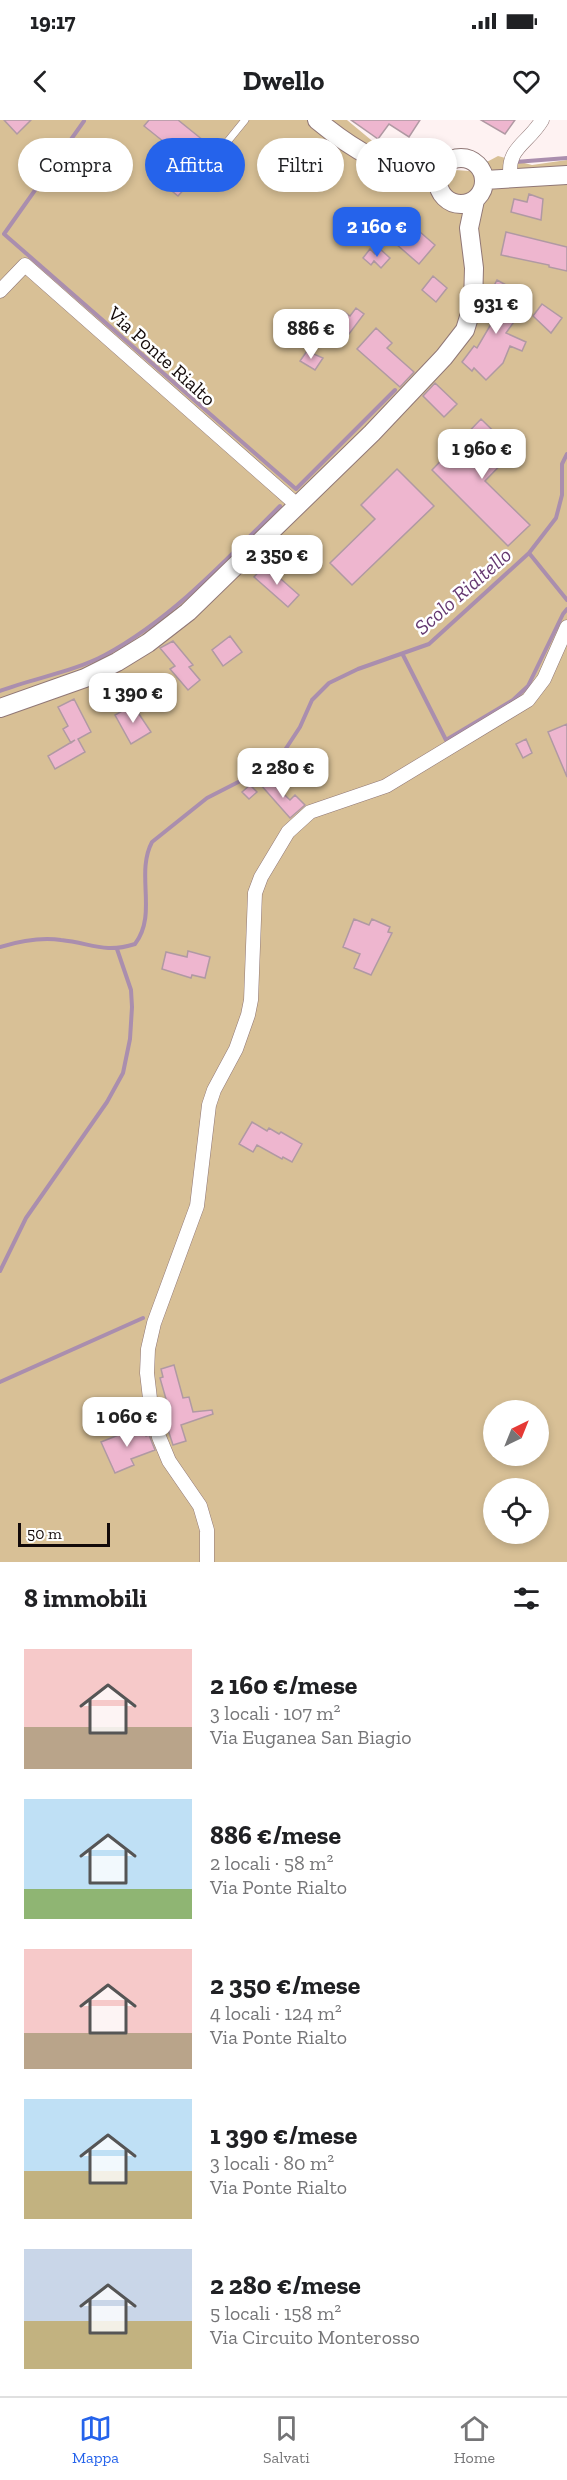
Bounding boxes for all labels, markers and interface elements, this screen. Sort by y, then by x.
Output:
text: 19:17 [30,8,75,35]
icon: back [24,65,57,98]
text: Dwello [243,65,324,97]
icon: heart [510,65,543,98]
chip: Compra [18,138,133,192]
chip: Affitta [145,138,245,192]
chip: Filtri [257,138,344,192]
chip: Nuovo [356,138,457,192]
pin: 2 160 € [322,207,432,258]
text: 2 160 € [347,214,407,238]
pin: 931 € [454,284,538,335]
text: 931 € [473,291,519,315]
street label: Via Ponte Rialto [102,301,221,411]
pin: 886 € [269,309,353,360]
text: 886 € [287,316,335,340]
pin: 1 960 € [427,429,537,480]
text: 1 960 € [452,436,512,460]
pin: 2 350 € [222,535,332,586]
text: 2 350 € [246,542,308,566]
water label: Scolo Rialtello [409,542,516,639]
pin: 1 390 € [78,673,188,724]
text: 1 390 € [103,680,163,704]
pin: 2 280 € [228,748,338,799]
text: 2 280 € [251,755,315,779]
pin: 1 060 € [72,1397,182,1448]
north arrow [483,1400,549,1466]
map controls [483,1400,549,1544]
text: 1 060 € [96,1404,158,1428]
button: locate [483,1478,549,1544]
scale bar [18,1520,110,1548]
text: 50 m [27,1524,62,1543]
text: 8 immobili [24,1582,147,1614]
icon: filters [510,1582,543,1615]
text: 2 160 €/mese [210,1669,357,1701]
icon: home [72,1673,144,1745]
text: 3 locali · 107 m² [210,1701,341,1725]
text: Via Euganea San Biagio [210,1725,412,1749]
text: 886 €/mese [210,1819,341,1851]
icon: home [72,1823,144,1895]
text: 2 locali · 58 m² [210,1851,333,1875]
text: Via Ponte Rialto [210,1875,347,1899]
text: 2 350 €/mese [210,1969,360,2001]
icon: home [72,1973,144,2045]
text: 4 locali · 124 m² [210,2001,342,2025]
text: Via Ponte Rialto [210,2025,347,2049]
text: 1 390 €/mese [210,2119,357,2151]
icon: home [72,2123,144,2195]
text: 3 locali · 80 m² [210,2151,334,2175]
text: Via Ponte Rialto [210,2175,347,2199]
text: 2 280 €/mese [210,2269,361,2301]
icon: home [72,2273,144,2345]
text: 5 locali · 158 m² [210,2301,341,2325]
text: Via Circuito Monterosso [210,2325,420,2349]
tab: Mappa [72,2412,119,2467]
tab: Salvati [263,2412,310,2467]
tab: Home [454,2412,495,2467]

